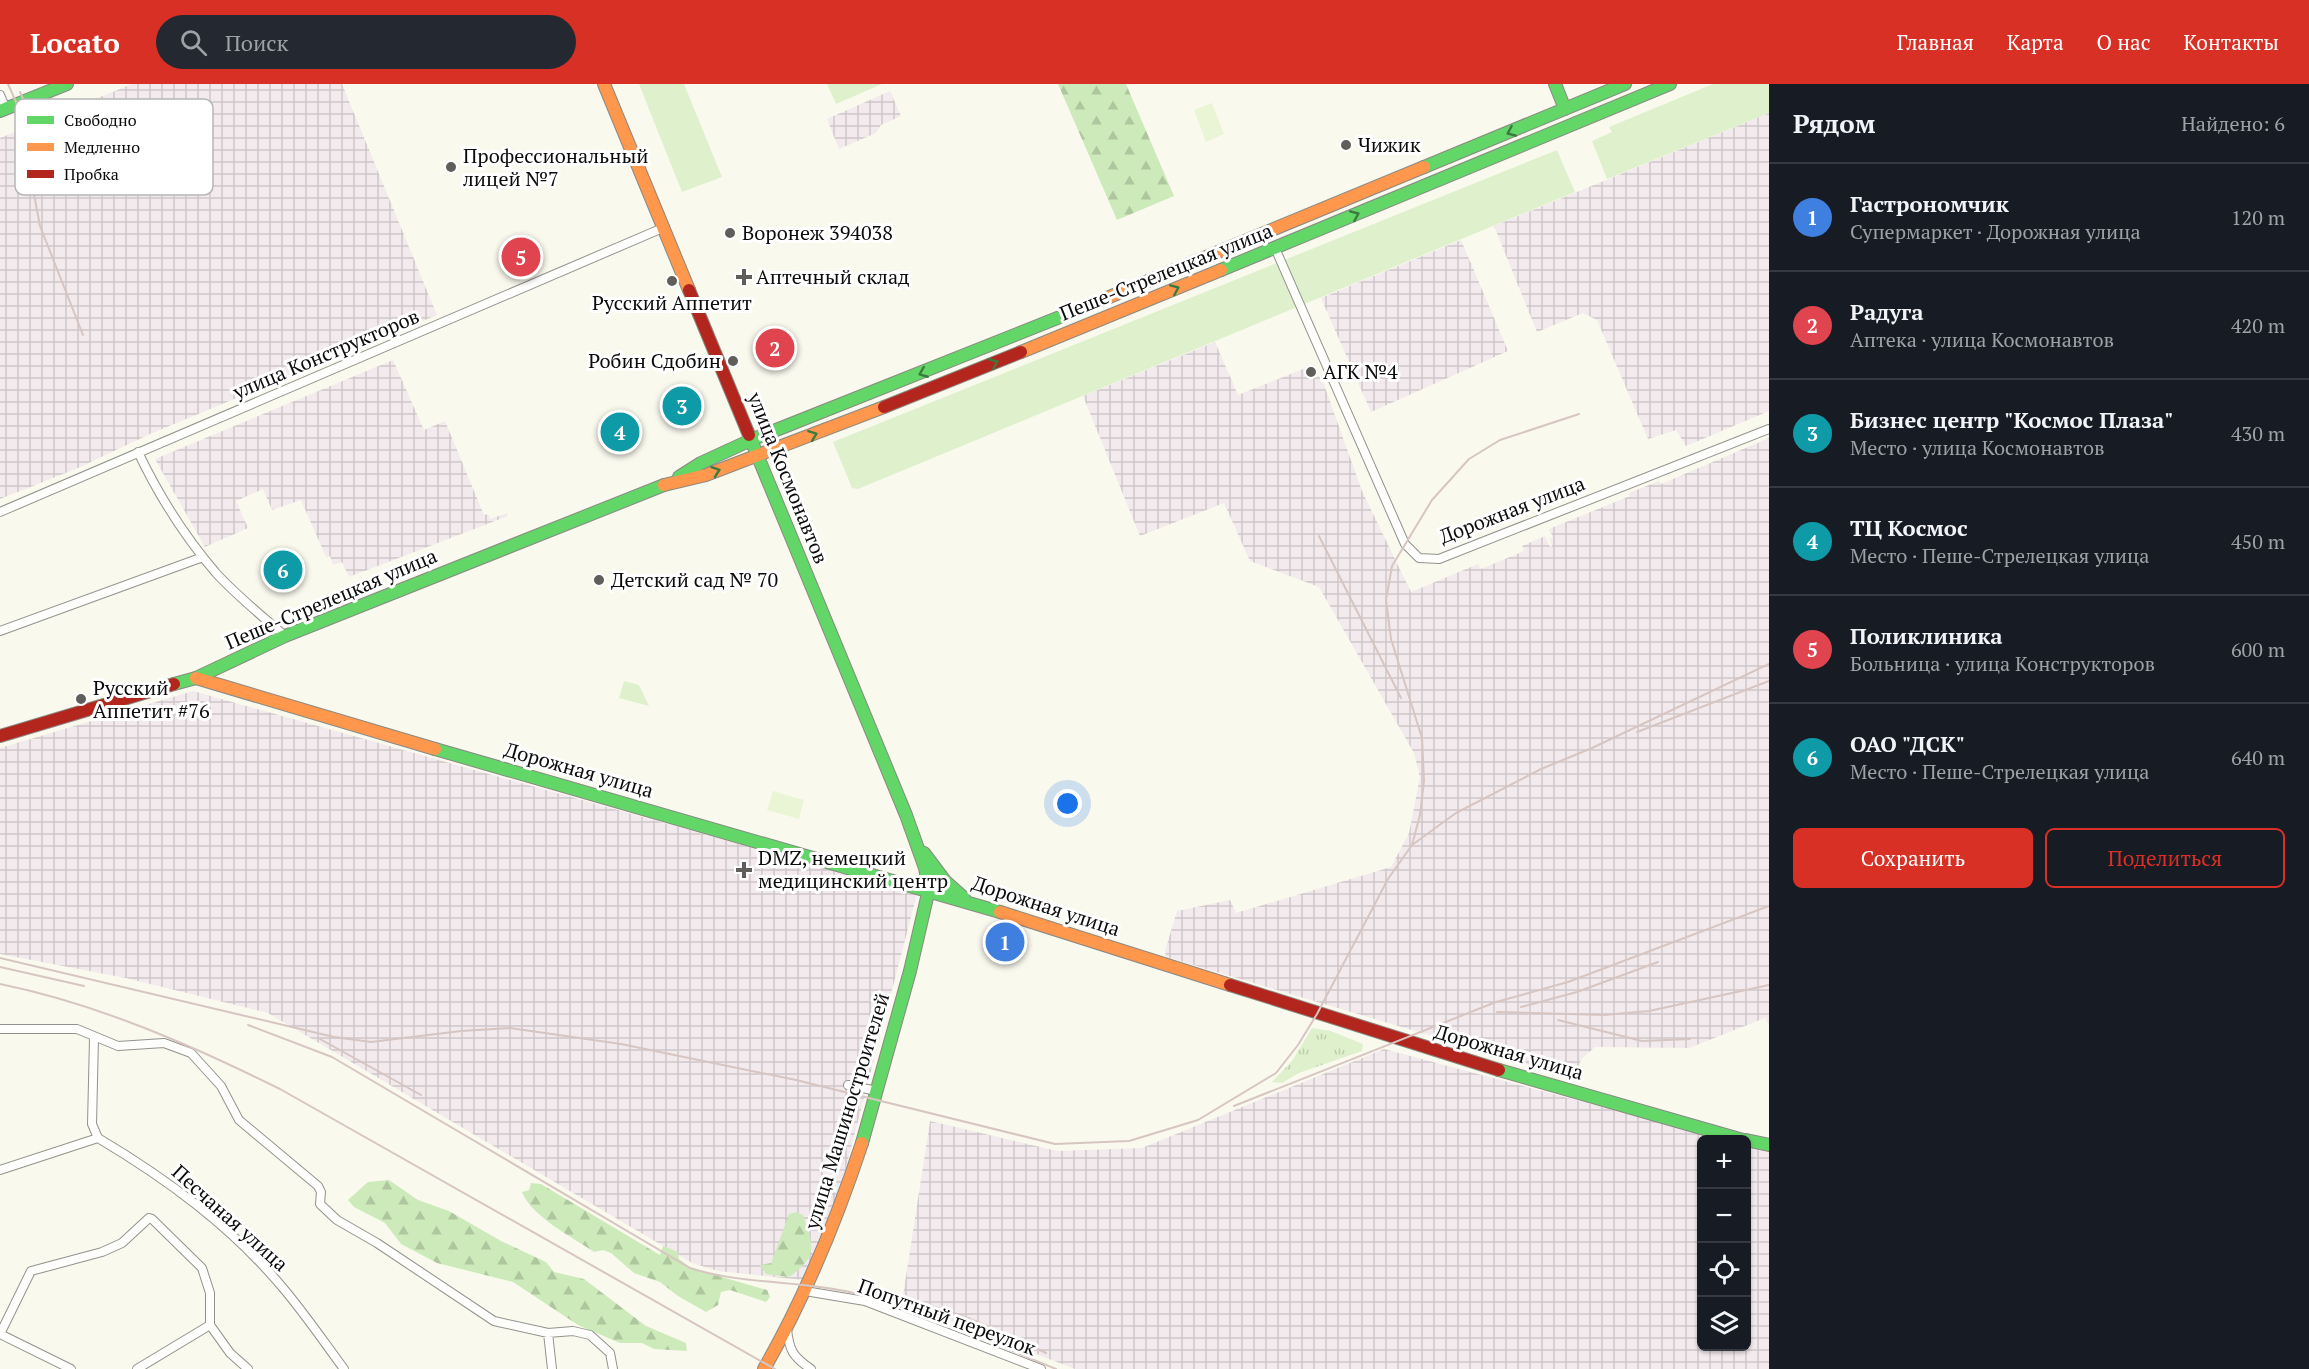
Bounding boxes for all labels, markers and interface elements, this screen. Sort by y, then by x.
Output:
search box [156,15,576,69]
text: Locato [30,24,120,61]
icon: search [177,26,210,59]
text: Поиск [225,28,289,57]
text: Главная [1897,28,1974,56]
text: Карта [2007,28,2064,56]
text: О нас [2097,28,2150,56]
text: Контакты [2183,28,2279,56]
legend [15,99,213,195]
text: Рядом [1793,106,1876,140]
text: Свободно [64,109,137,131]
text: Найдено: 6 [2181,110,2285,137]
one-way arrow [1506,125,1517,137]
place label: Чижик [1358,131,1421,158]
text: Медленно [64,136,140,158]
marker: Чижик [1339,138,1353,152]
place label: Профессиональный лицей №7 [463,142,649,192]
marker: Профессиональный лицей №7 [444,160,458,174]
text: Пробка [64,163,119,185]
text: Гастрономчик [1850,189,2009,218]
text: 1 [1807,204,1818,231]
text: 120 m [2231,204,2285,231]
one-way arrow [1349,210,1360,222]
street label: Пеше-Стрелецкая улица [1055,216,1276,327]
text: Супермаркет · Дорожная улица [1850,218,2141,245]
place label: Воронеж 394038 [742,219,893,246]
marker: Воронеж 394038 [723,226,737,240]
pin: 5 [502,234,540,279]
place label: Аптечный склад [756,263,909,290]
marker: Аптечный склад [737,270,751,284]
marker: Русский Аппетит [665,274,679,288]
one-way arrow [1168,284,1179,296]
place label: Русский Аппетит [592,289,752,316]
text: Радуга [1850,297,1924,326]
street label: улица Конструкторов [228,302,423,405]
text: 2 [1807,312,1818,339]
text: 420 m [2231,312,2285,339]
pin: 2 [756,326,794,370]
text: Аптека · улица Космонавтов [1850,326,2114,353]
place label: Робин Сдобин [588,347,721,374]
marker: Робин Сдобин [726,354,740,368]
one-way arrow [988,358,999,370]
place label: АГК №4 [1323,358,1398,385]
marker: АГК №4 [1304,365,1318,379]
one-way arrow [918,366,929,378]
pin: 3 [662,384,702,428]
street label: улица Космонавтов [741,387,835,568]
text: Бизнес центр "Космос Плаза" [1850,405,2173,434]
pin: 4 [600,410,640,454]
text: 3 [1807,420,1818,447]
text: 430 m [2231,420,2285,447]
one-way arrow [807,430,818,442]
text: Место · улица Космонавтов [1850,434,2105,461]
one-way arrow [710,466,720,479]
street label: Дорожная улица [1435,469,1589,550]
text: ТЦ Космос [1850,513,1968,542]
text: 4 [1807,528,1818,555]
text: 450 m [2231,528,2285,555]
street label: Пеше-Стрелецкая улица [221,542,441,655]
text: Место · Пеше-Стрелецкая улица [1850,542,2149,569]
pin: 6 [264,548,302,592]
place label: Детский сад № 70 [611,566,778,593]
marker: Детский сад № 70 [592,573,606,587]
text: Поликлиника [1850,621,2003,650]
text: 5 [1807,636,1818,663]
text: 600 m [2231,636,2285,663]
text: Больница · улица Конструкторов [1850,650,2155,677]
place label: Русский Аппетит #76 [93,674,210,724]
marker: Русский Аппетит #76 [74,692,88,706]
text: ОАО "ДСК" [1850,729,1965,758]
street label: Дорожная улица [501,735,657,804]
text: 6 [1807,744,1818,771]
text: 640 m [2231,744,2285,771]
text: Место · Пеше-Стрелецкая улица [1850,758,2149,785]
your location [1053,789,1082,818]
button: Сохранить [1793,828,2033,888]
button: Поделиться [2045,828,2285,888]
place label: DMZ, немецкий медицинский центр [758,844,948,894]
marker: DMZ, немецкий медицинский центр [735,861,753,879]
street label: Дорожная улица [969,869,1124,942]
pin: 1 [986,920,1024,964]
street label: улица Машиностроителей [797,989,895,1233]
street label: Дорожная улица [1431,1017,1587,1086]
map controls [1697,1135,1751,1351]
button: + [1697,1135,1751,1189]
street label: Песчаная улица [166,1158,294,1277]
button: − [1697,1189,1751,1243]
button: locate [1697,1243,1751,1297]
street label: Попутный переулок [854,1272,1040,1361]
button: layers [1697,1297,1751,1351]

